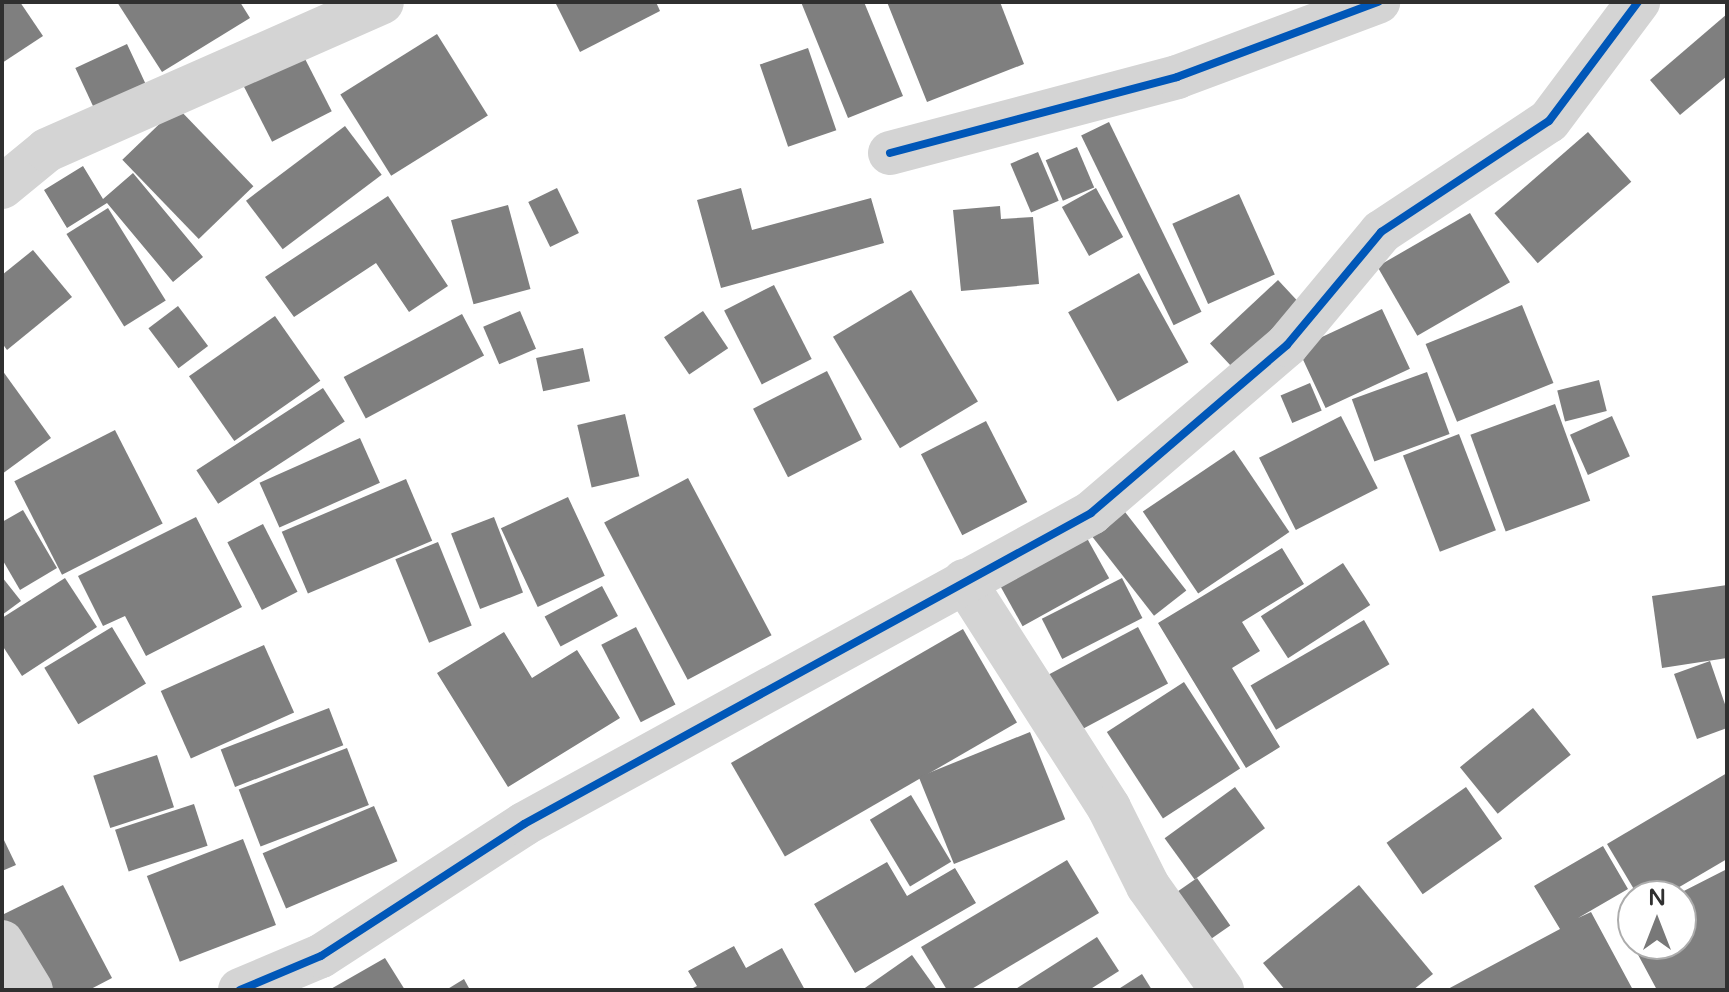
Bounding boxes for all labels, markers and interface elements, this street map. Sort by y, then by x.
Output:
north arrow [1617,880,1697,960]
text: N [1648,885,1666,911]

